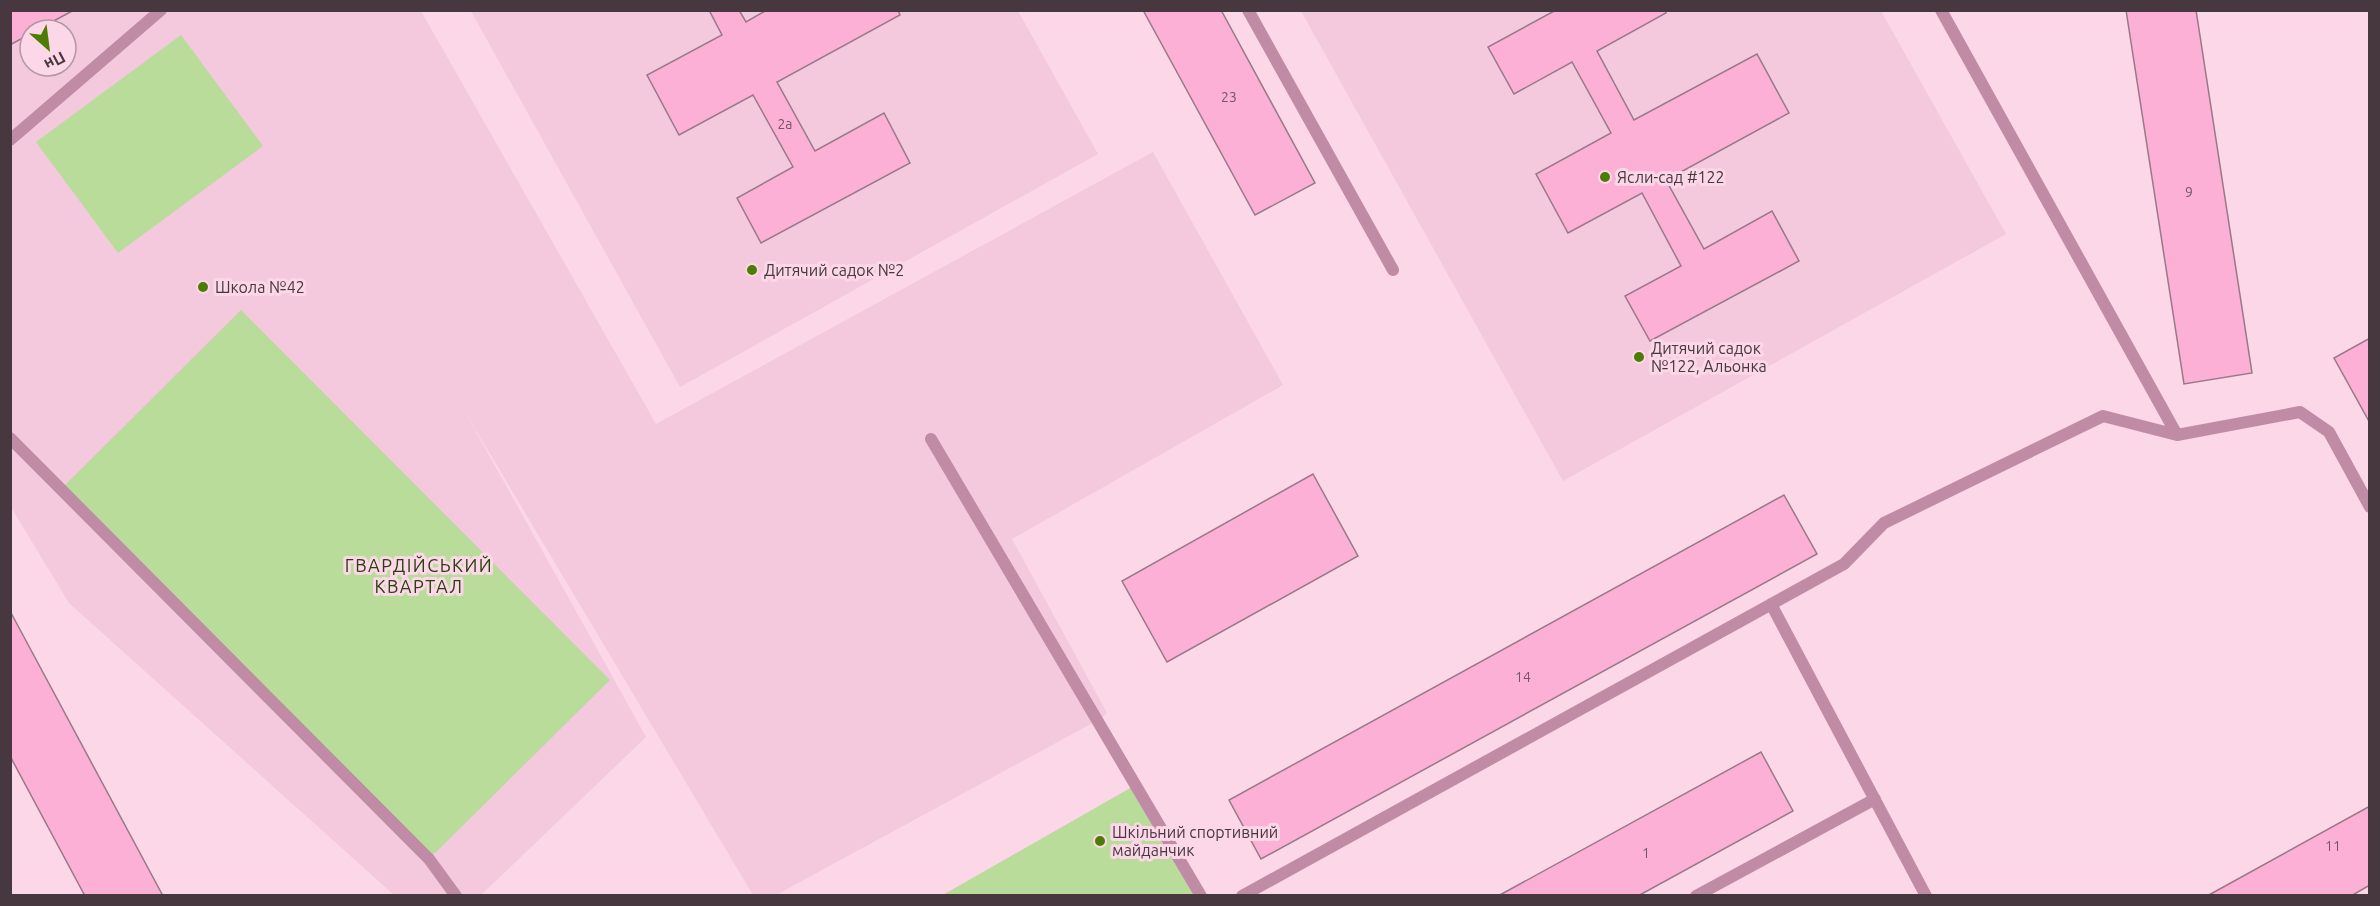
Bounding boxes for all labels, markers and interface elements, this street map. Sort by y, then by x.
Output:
north arrow [18,18,78,78]
text: Пн [42,48,69,74]
house number: 23 [1221,89,1237,105]
house number: 2а [777,116,793,132]
place label: Ясли-сад #122 [1617,168,1725,186]
marker: Ясли-сад #122 [1598,170,1612,184]
house number: 9 [2185,184,2193,200]
place label: Дитячий садок №2 [764,261,904,279]
marker: Дитячий садок №2 [745,263,759,277]
place label: Школа №42 [215,278,305,296]
marker: Школа №42 [196,280,210,294]
place label: Дитячий садок №122, Альонка [1651,339,1767,375]
marker: Дитячий садок №122, Альонка [1632,350,1646,364]
district label: ГВАРДІЙСЬКИЙ КВАРТАЛ [345,555,493,596]
house number: 14 [1515,669,1531,685]
place label: Шкільний спортивний майданчик [1112,823,1278,859]
marker: Шкільний спортивний майданчик [1093,834,1107,848]
house number: 11 [2325,838,2341,854]
house number: 1 [1642,845,1650,861]

